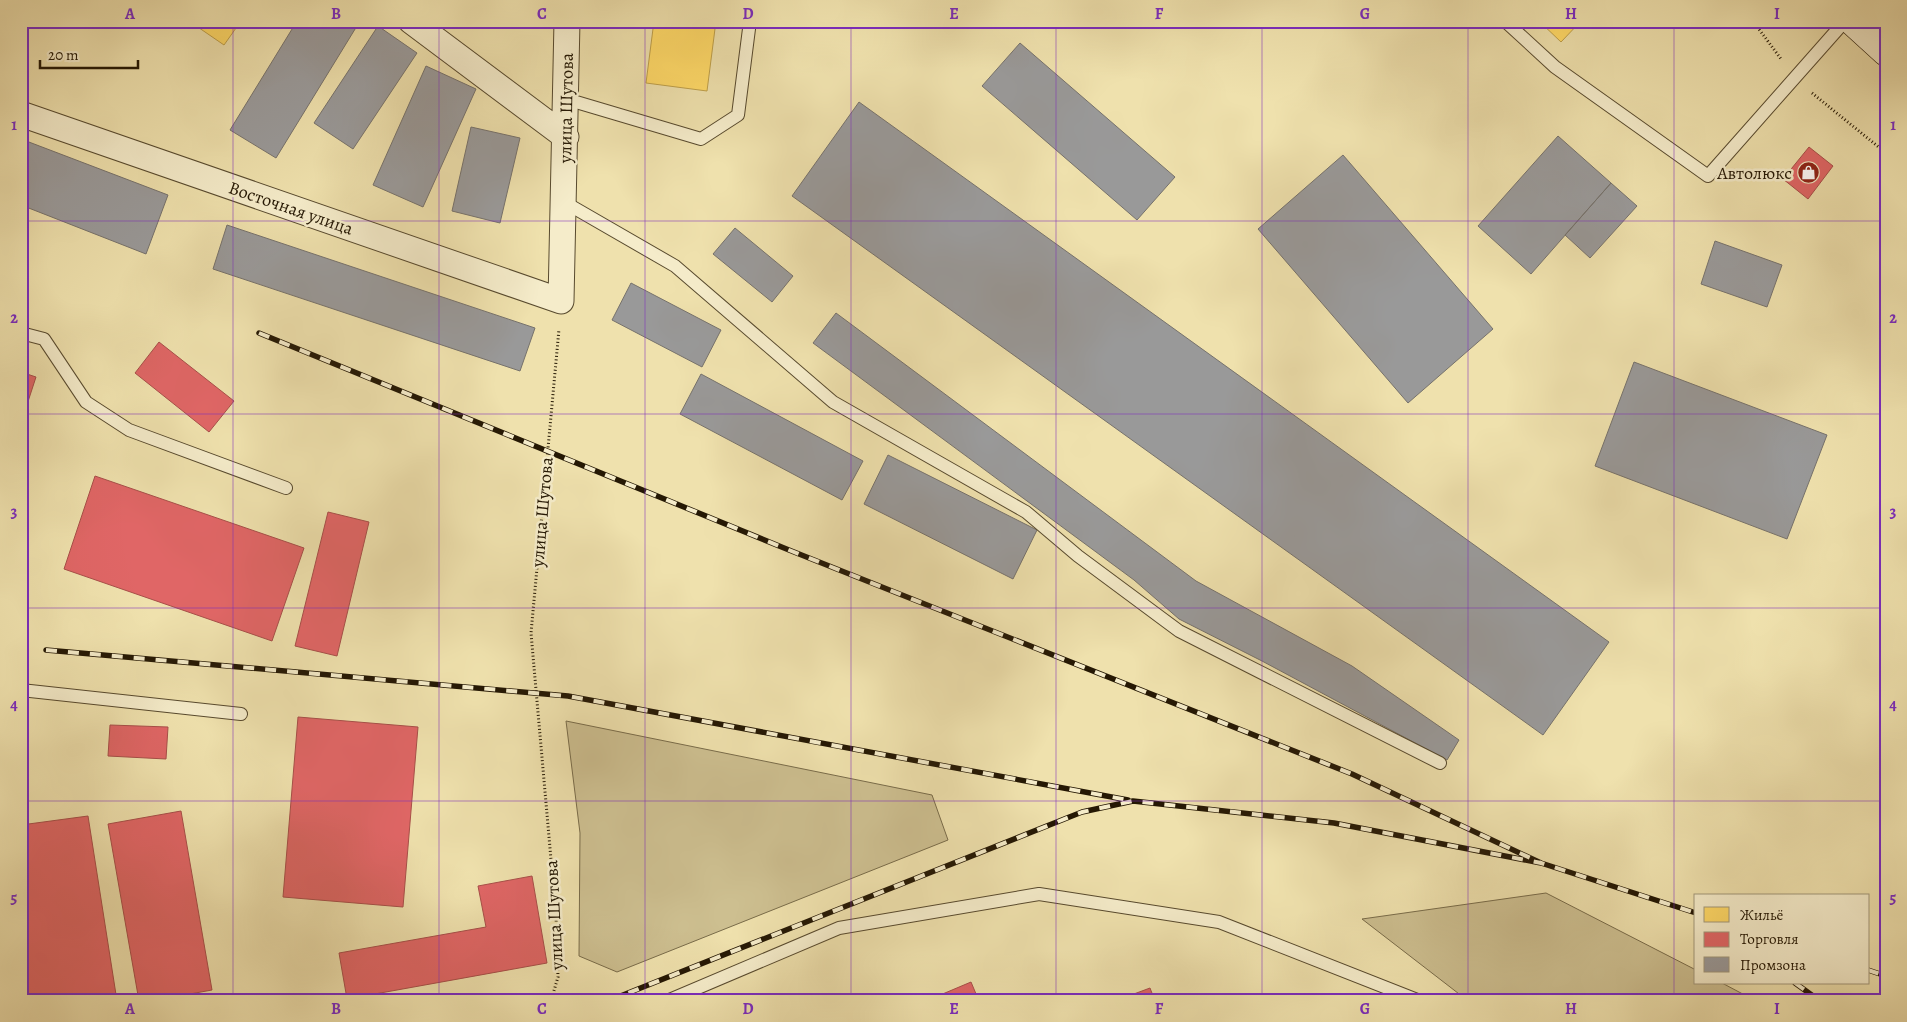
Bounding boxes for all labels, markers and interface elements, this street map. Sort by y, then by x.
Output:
text: A [124,3,136,25]
text: B [331,3,341,25]
text: C [537,3,547,25]
text: D [742,3,754,25]
text: E [949,3,959,25]
text: F [1155,3,1164,25]
text: G [1360,3,1370,25]
text: H [1565,3,1577,25]
text: I [1774,3,1780,25]
scale bar [40,38,138,70]
text: 20 m [48,45,79,65]
street label: улица Шутова [553,52,579,164]
text: 1 [11,114,17,136]
text: 1 [1890,114,1896,136]
place label: Автолюкс [1716,161,1792,185]
shop icon: Автолюкс [1796,161,1820,185]
street label: Восточная улица [226,175,357,241]
text: 2 [10,307,18,329]
text: 2 [1889,307,1897,329]
street label: улица Шутова [525,455,559,569]
text: 3 [11,501,18,523]
text: 3 [1890,501,1897,523]
text: 4 [10,694,18,716]
text: 4 [1889,694,1897,716]
street label: улица Шутова [539,859,569,972]
text: 5 [11,887,18,909]
text: 5 [1890,887,1897,909]
legend [1694,894,1870,984]
text: Жильё [1740,905,1783,925]
text: Торговля [1740,929,1798,949]
text: Промзона [1740,955,1806,975]
text: A [124,998,136,1020]
text: B [331,998,341,1020]
text: C [537,998,547,1020]
text: D [742,998,754,1020]
text: E [949,998,959,1020]
text: F [1155,998,1164,1020]
text: G [1360,998,1370,1020]
text: H [1565,998,1577,1020]
text: I [1774,998,1780,1020]

